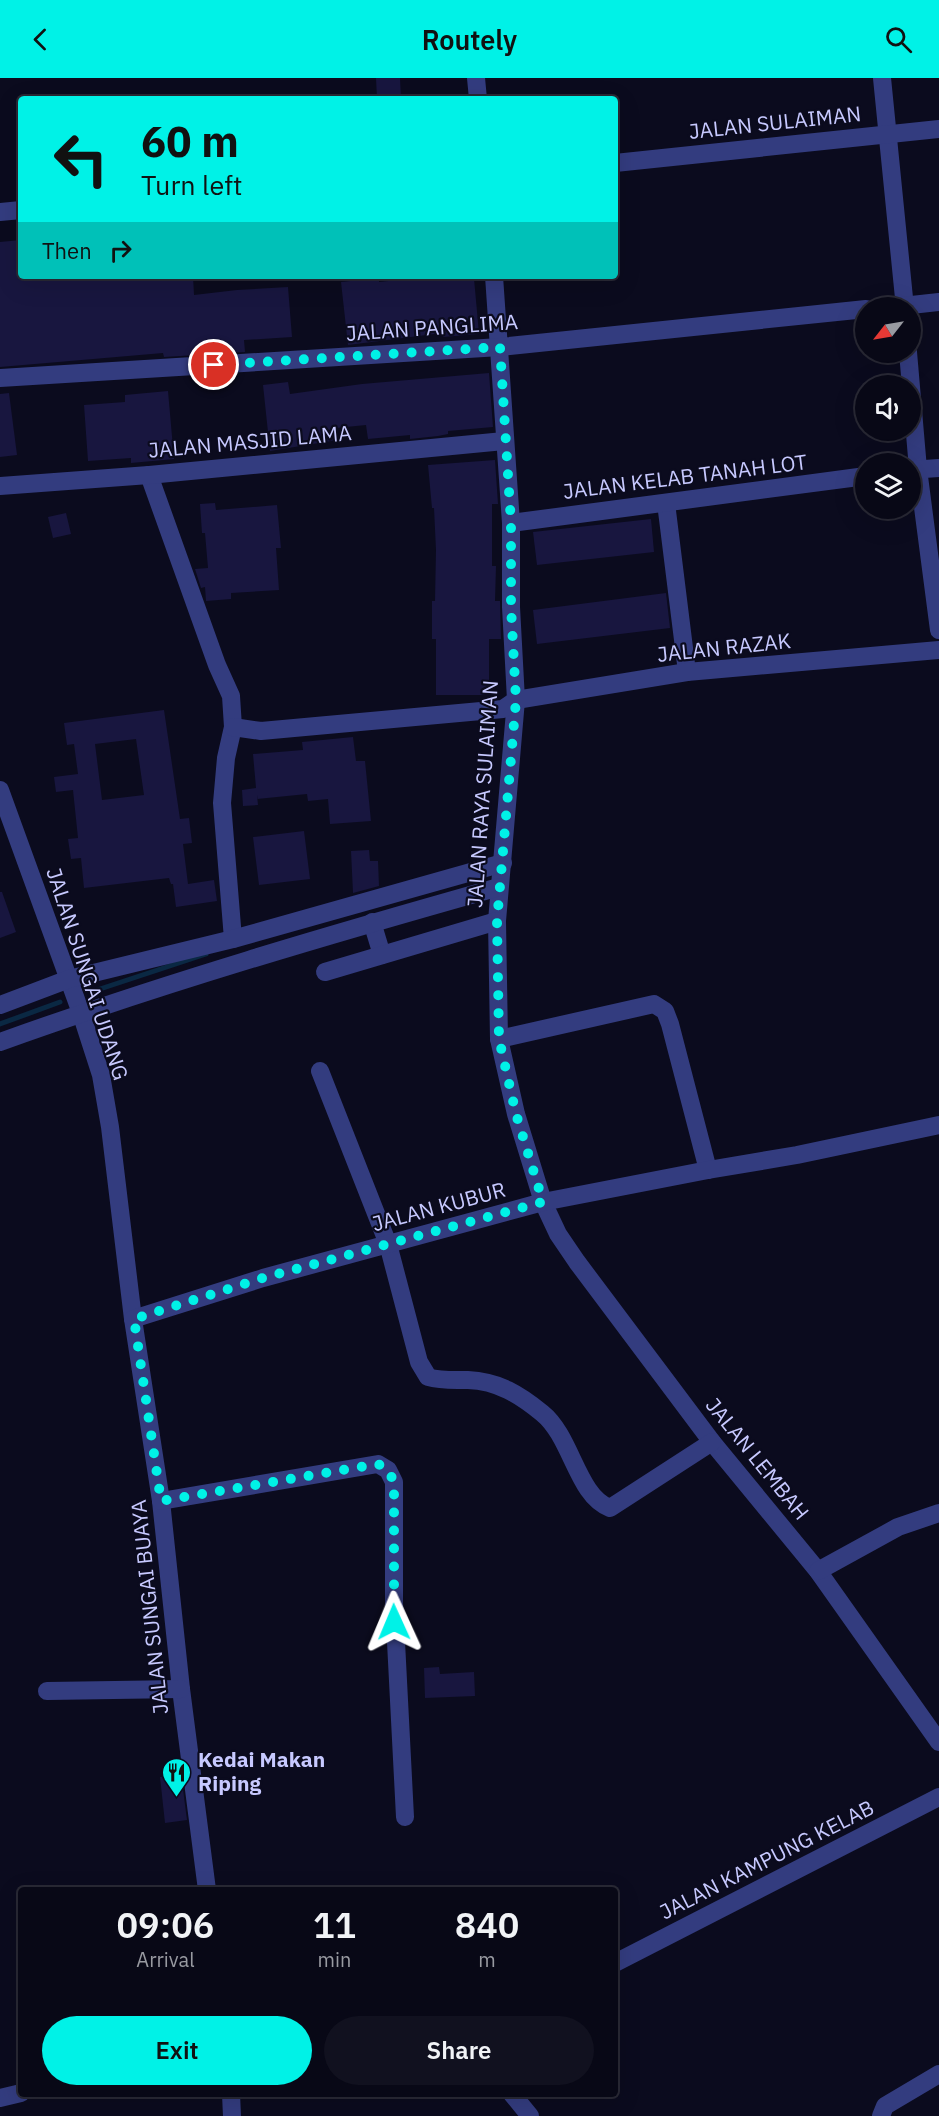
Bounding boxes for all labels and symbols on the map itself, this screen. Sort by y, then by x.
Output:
street label: JALAN SULAIMAN [687,99,862,145]
north arrow [855,297,921,363]
street label: JALAN PANGLIMA [345,307,519,347]
pin [188,339,239,390]
street label: JALAN MASJID LAMA [147,418,353,464]
street label: JALAN KELAB TANAH LOT [561,447,808,505]
street label: JALAN RAZAK [656,626,792,668]
street label: JALAN RAYA SULAIMAN [460,679,504,909]
street label: JALAN SUNGAI UDANG [40,864,136,1084]
street label: JALAN KUBUR [369,1175,509,1237]
street label: JALAN LEMBAH [700,1391,816,1525]
street label: JALAN SUNGAI BUAYA [124,1498,174,1716]
position arrow [362,1590,426,1654]
place label: Kedai Makan Riping [198,1745,325,1797]
restaurant icon: Kedai Makan Riping [161,1756,193,1798]
street label: JALAN KAMPUNG KELAB [655,1793,879,1925]

